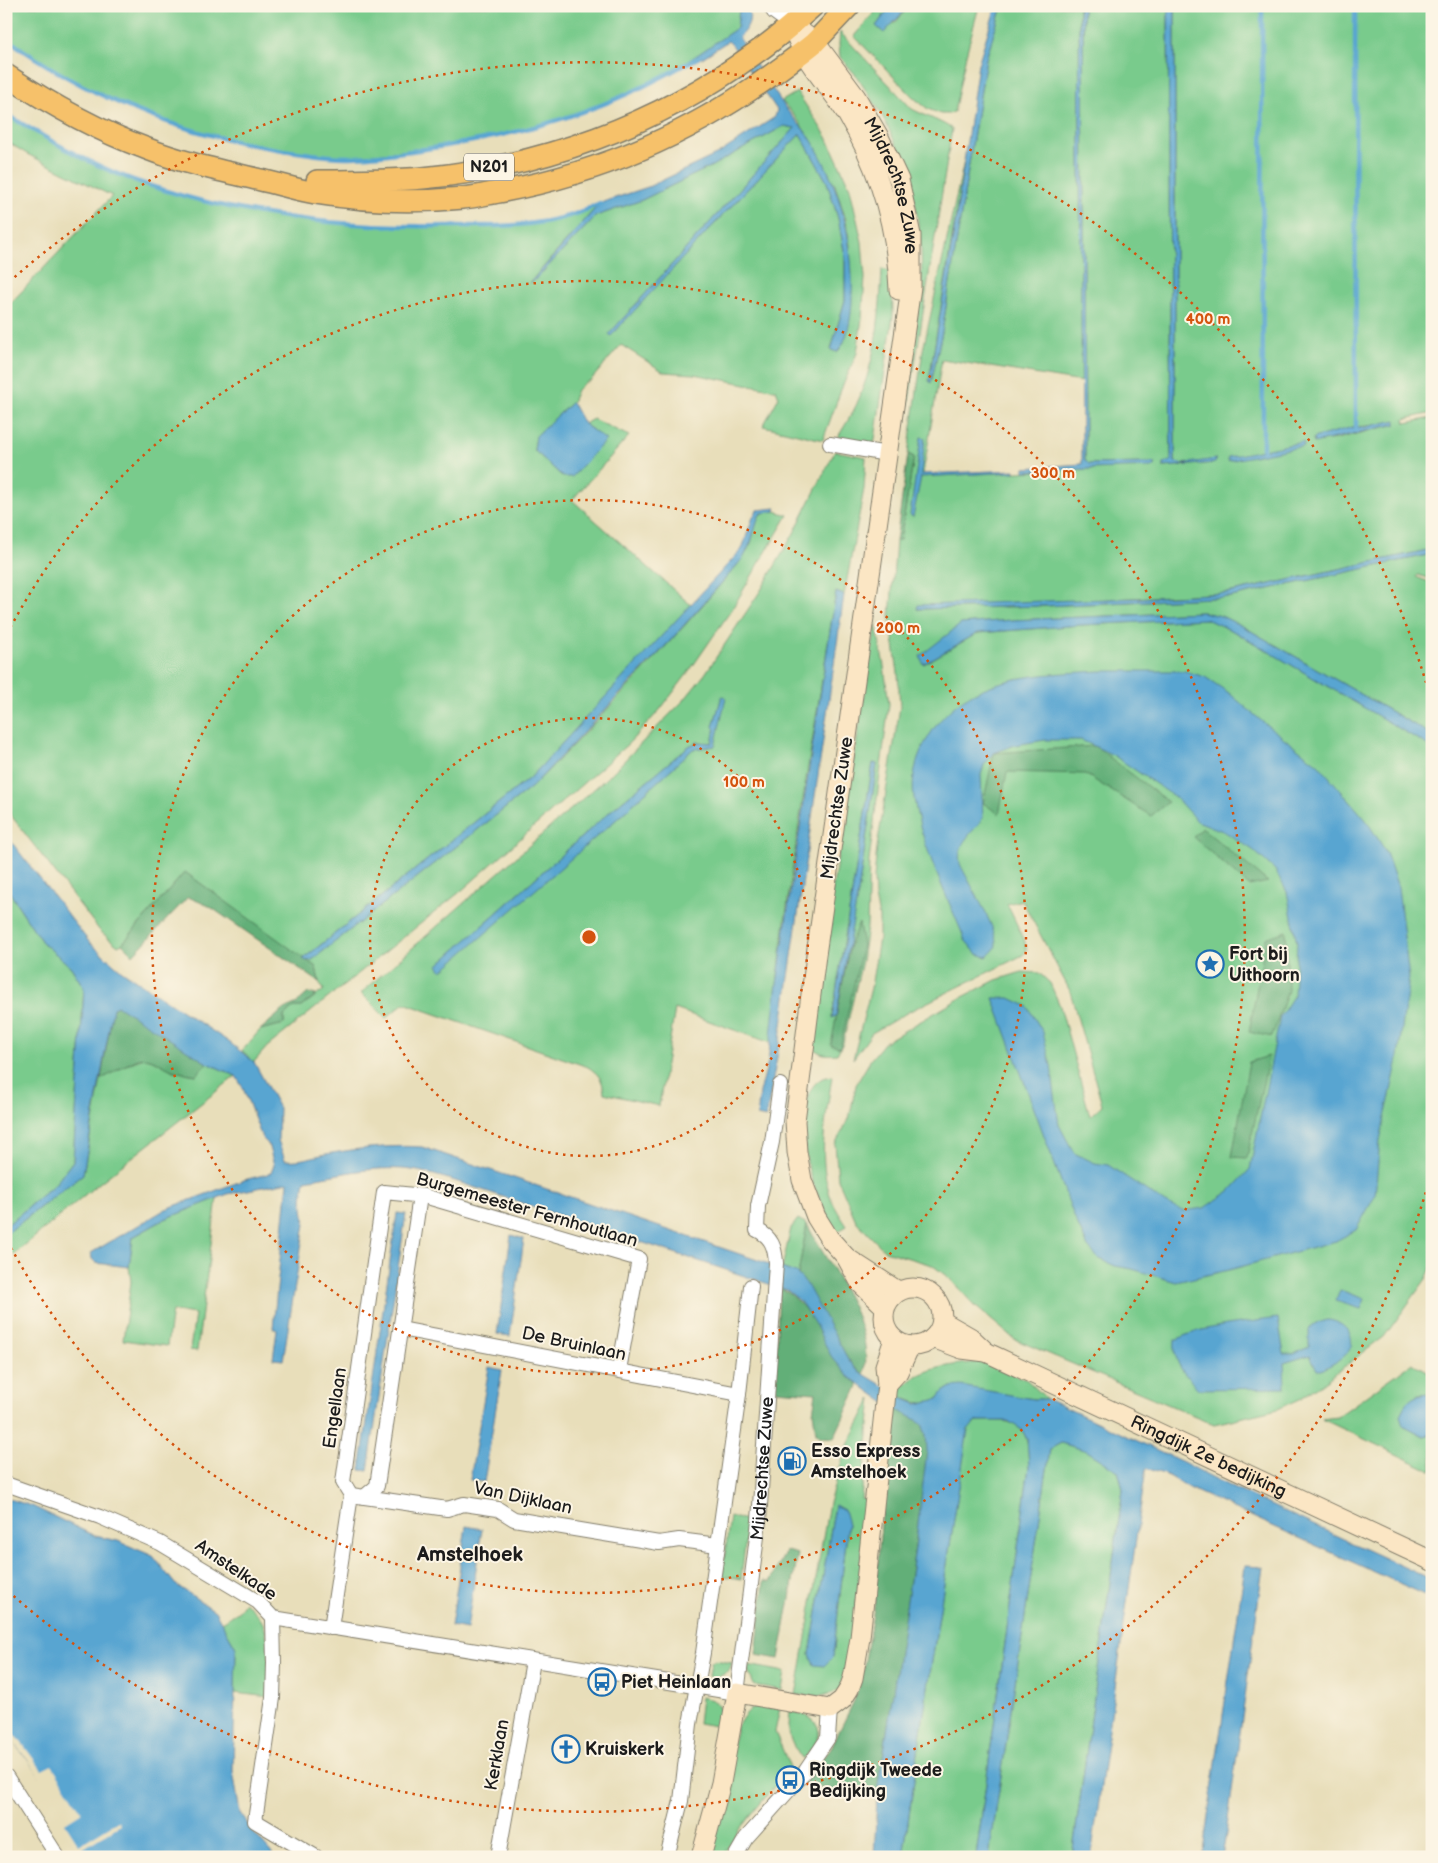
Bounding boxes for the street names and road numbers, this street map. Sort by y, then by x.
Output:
street label: Mijdrechtse Zuwe [859,113,922,254]
road number: N201 [464,154,514,180]
street label: Mijdrechtse Zuwe [817,735,857,881]
street label: Burgemeester Fernhoutlaan [414,1168,640,1252]
street label: De Bruinlaan [520,1323,628,1365]
street label: Engellaan [319,1366,351,1450]
street label: Mijdrechtse Zuwe [746,1396,778,1542]
street label: Ringdijk 2e bedijking [1127,1411,1290,1502]
street label: Van Dijklaan [472,1477,574,1519]
street label: Amstelkade [191,1535,281,1605]
street label: Kerklaan [480,1718,514,1792]

